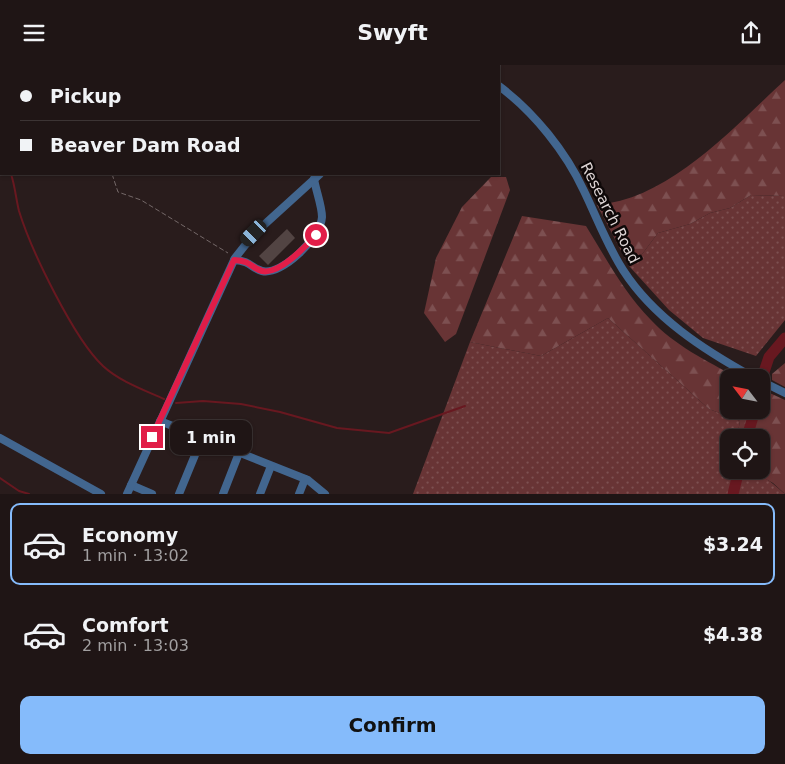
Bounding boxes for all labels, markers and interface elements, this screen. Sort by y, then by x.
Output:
icon: menu [20,19,48,47]
icon: share [737,19,765,47]
text: Swyft [357,20,428,45]
text: Pickup [50,85,121,107]
text: Beaver Dam Road [50,134,241,156]
street label: Research Road [577,159,643,267]
car [238,217,269,249]
route start [305,224,327,246]
north arrow [720,369,770,419]
map controls [720,369,770,479]
callout: 1 min [170,419,252,455]
route end [141,426,163,448]
text: 1 min [186,428,236,447]
button: locate [720,429,770,479]
icon: car [22,522,67,567]
text: Economy [82,524,178,546]
text: $3.24 [703,533,763,555]
text: 1 min · 13:02 [82,546,189,565]
icon: car [22,612,67,657]
text: Comfort [82,614,169,636]
text: $4.38 [703,623,763,645]
text: 2 min · 13:03 [82,636,189,655]
button: Confirm [20,696,765,754]

